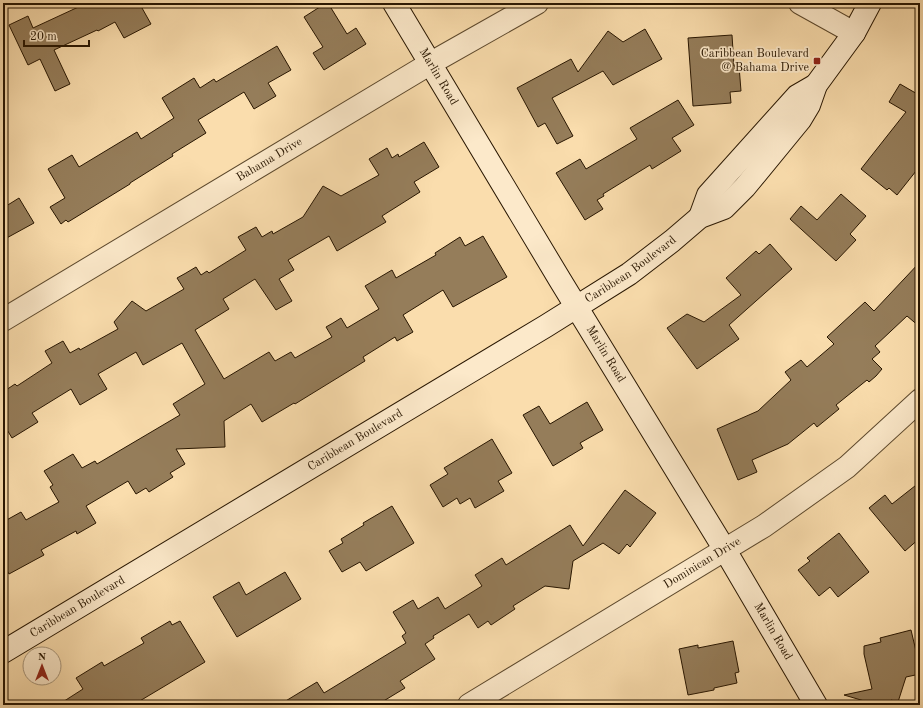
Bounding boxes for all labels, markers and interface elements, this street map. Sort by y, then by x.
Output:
scale bar [24,22,89,48]
text: 20 m [30,31,57,43]
street label: Marlin Road [417,46,460,107]
place label: Caribbean Boulevard @ Bahama Drive [701,48,809,74]
marker: Caribbean Boulevard @ Bahama Drive [812,56,822,66]
street label: Bahama Drive [235,135,305,184]
street label: Caribbean Boulevard [583,234,679,306]
street label: Marlin Road [584,324,627,385]
street label: Caribbean Boulevard [306,407,405,473]
street label: Dominican Drive [662,535,743,591]
street label: Caribbean Boulevard [28,574,127,640]
street label: Marlin Road [752,601,794,662]
north arrow [22,646,62,686]
text: N [38,652,47,663]

